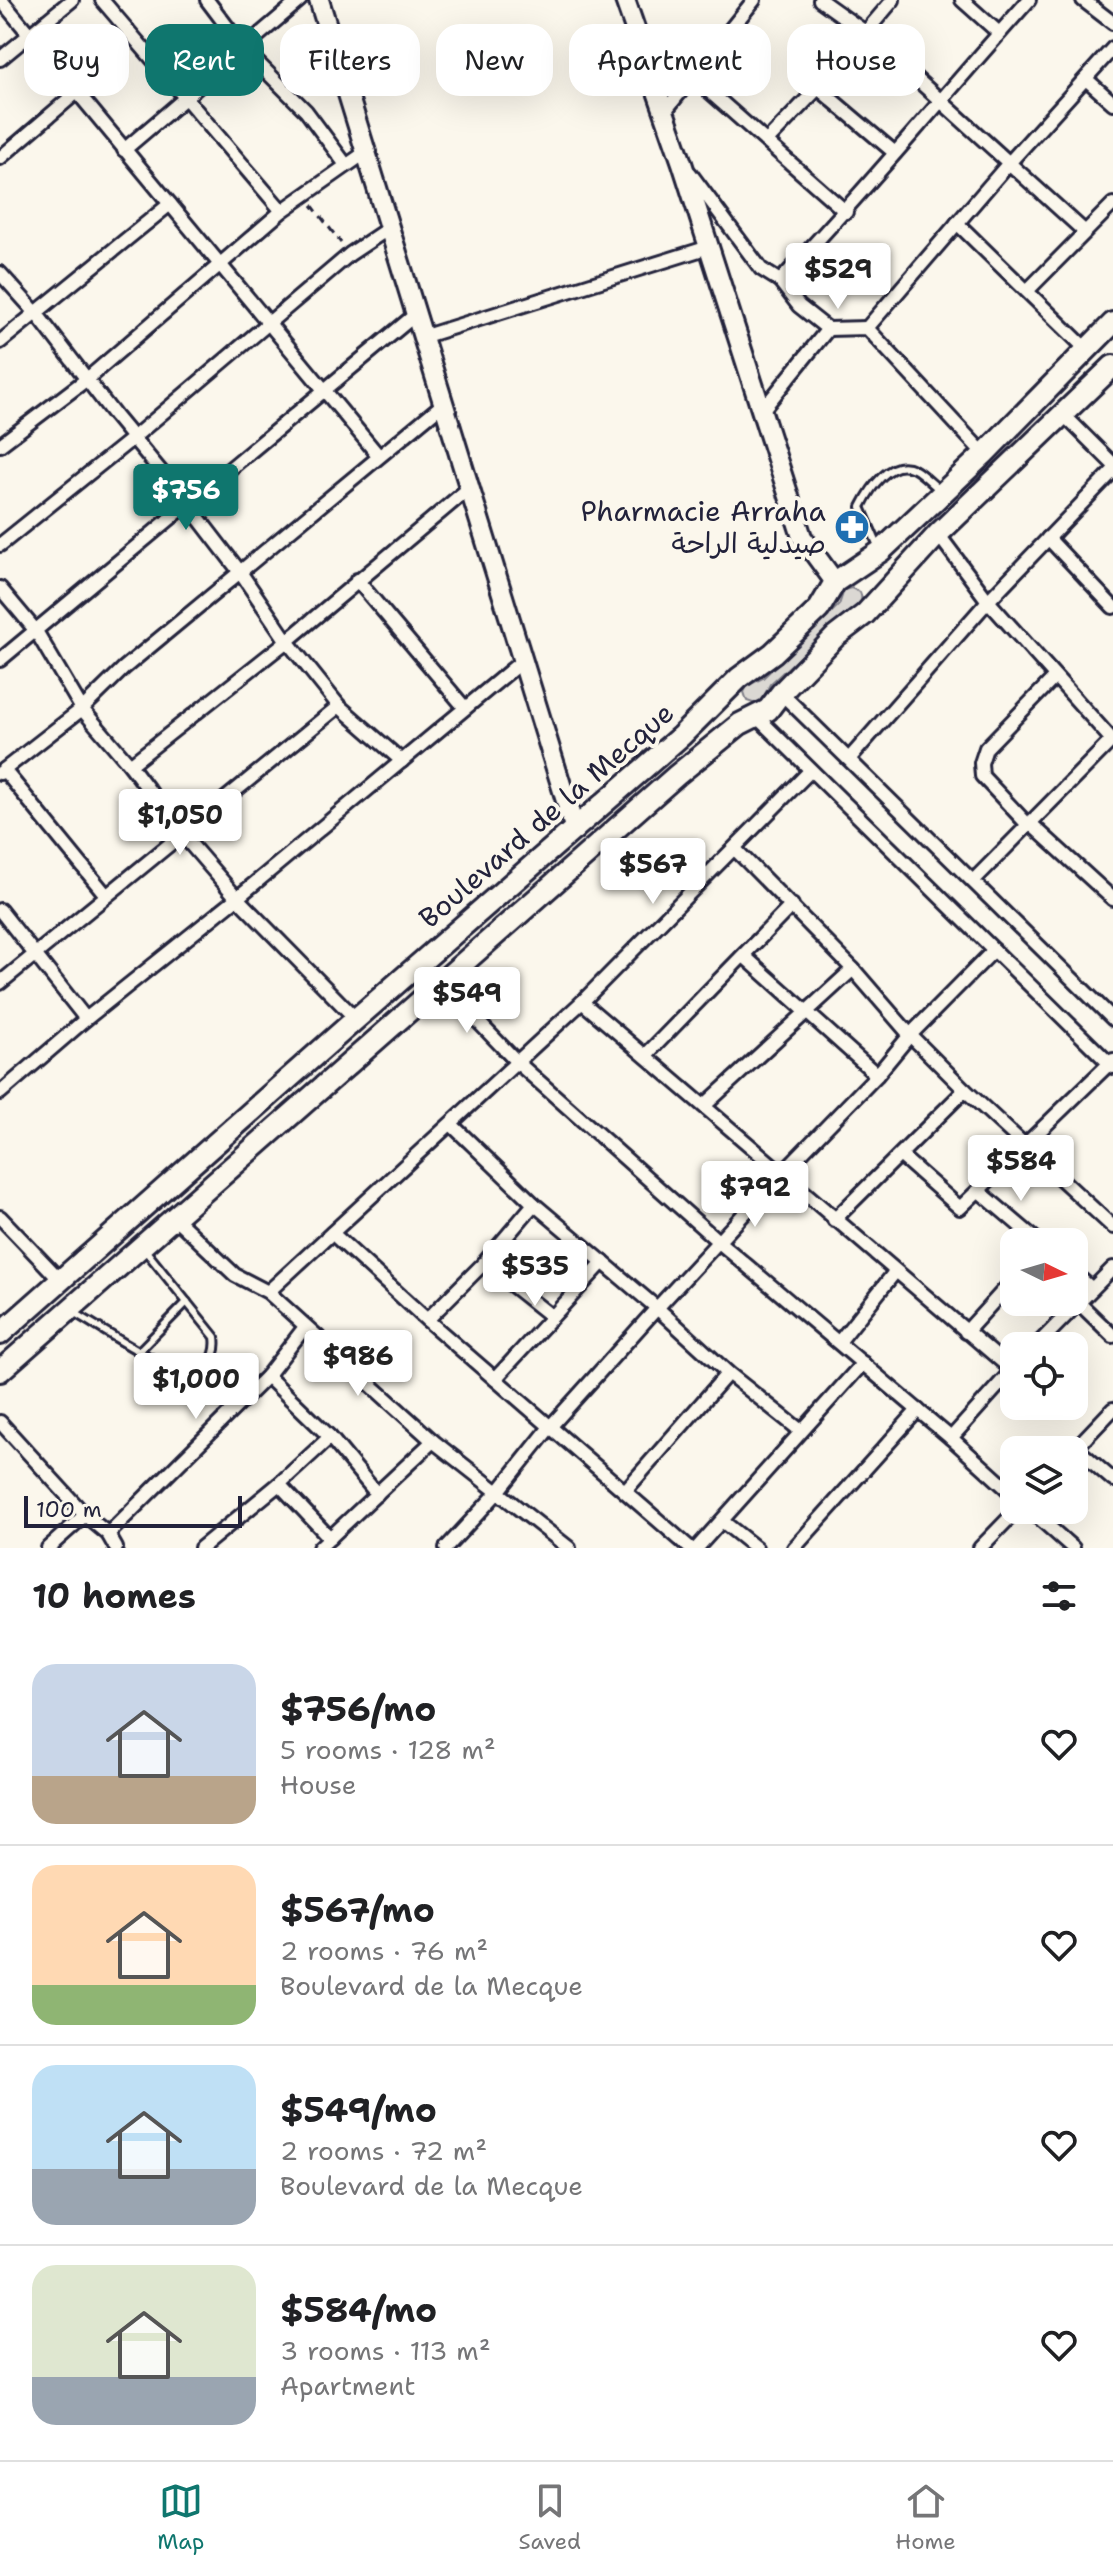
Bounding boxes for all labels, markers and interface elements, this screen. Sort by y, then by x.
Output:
chip: Buy [24,24,129,96]
chip: Rent [145,24,264,96]
chip: Filters [280,24,420,96]
chip: New [436,24,553,96]
chip: Apartment [569,24,771,96]
chip: House [787,24,925,96]
pin: $529 [791,243,885,311]
text: $529 [804,251,872,286]
pin: $756 [139,464,233,532]
text: $756 [151,472,221,507]
place label: Pharmacie Arraha صيدلية الراحة [581,492,826,562]
pharmacy icon: Pharmacie Arraha صيدلية الراحة [833,508,871,546]
street label: Boulevard de la Mecque [410,694,682,936]
pin: $1,050 [115,789,245,857]
text: $1,050 [137,797,223,832]
pin: $567 [606,838,700,906]
text: $567 [618,846,688,881]
pin: $549 [420,967,514,1035]
text: $549 [432,975,502,1010]
pin: $584 [974,1135,1068,1203]
text: $584 [986,1143,1056,1178]
pin: $792 [708,1161,802,1229]
text: $792 [719,1169,791,1204]
north arrow [1000,1228,1088,1316]
map controls [1000,1228,1088,1524]
pin: $535 [488,1240,582,1308]
text: $535 [501,1248,569,1283]
pin: $986 [311,1330,405,1398]
button: locate [1000,1332,1088,1420]
text: $986 [322,1338,394,1373]
pin: $1,000 [131,1353,261,1421]
text: $1,000 [152,1361,240,1396]
button: layers [1000,1436,1088,1524]
scale bar [24,1492,242,1528]
text: 100 m [36,1495,102,1524]
text: 10 homes [32,1573,196,1619]
icon: filters [1037,1574,1081,1618]
text: $756/mo [280,1686,436,1732]
icon: home [96,1696,192,1792]
icon: heart [1037,1722,1081,1766]
text: 5 rooms · 128 m² [280,1732,496,1767]
text: House [280,1767,356,1802]
text: $567/mo [280,1887,435,1933]
icon: home [96,1897,192,1993]
icon: heart [1037,1923,1081,1967]
text: 2 rooms · 76 m² [280,1933,488,1968]
text: Boulevard de la Mecque [280,1968,583,2003]
text: $549/mo [280,2087,437,2133]
icon: home [96,2097,192,2193]
icon: heart [1037,2123,1081,2167]
text: 2 rooms · 72 m² [280,2133,487,2168]
text: Boulevard de la Mecque [280,2168,583,2203]
text: $584/mo [280,2287,437,2333]
icon: home [96,2297,192,2393]
icon: heart [1037,2323,1081,2367]
text: 3 rooms · 113 m² [280,2333,491,2368]
text: Apartment [280,2368,416,2403]
tab: Map [157,2479,204,2556]
tab: Saved [519,2479,581,2556]
tab: Home [895,2479,956,2556]

